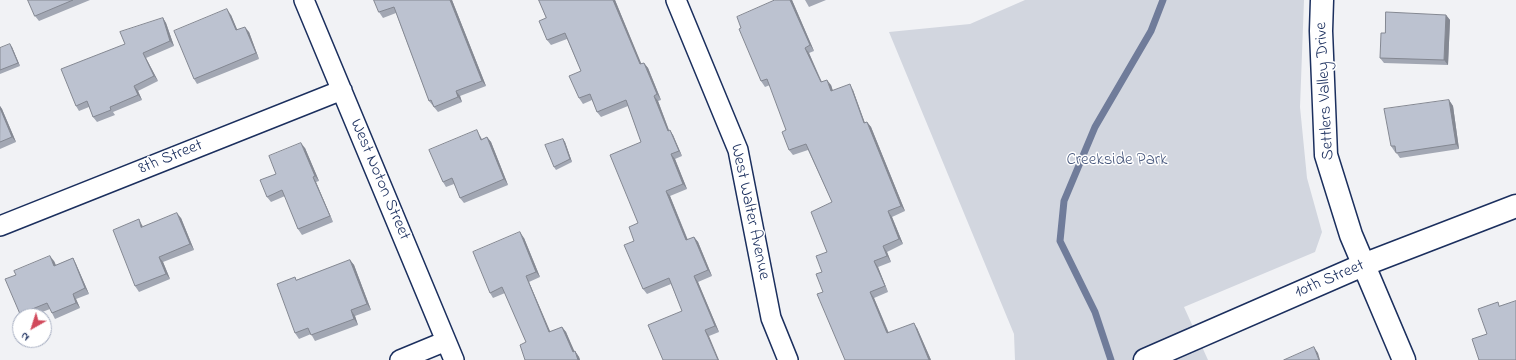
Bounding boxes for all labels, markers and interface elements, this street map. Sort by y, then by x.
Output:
street label: Settlers Valley Drive [1312,21,1340,161]
street label: West Noton Street [344,116,414,244]
street label: 8th Street [136,136,206,180]
street label: West Walter Avenue [725,142,773,282]
park label: Creekside Park [1066,151,1168,171]
street label: 10th Street [1292,256,1368,304]
north arrow [12,308,52,348]
text: N [17,328,33,345]

